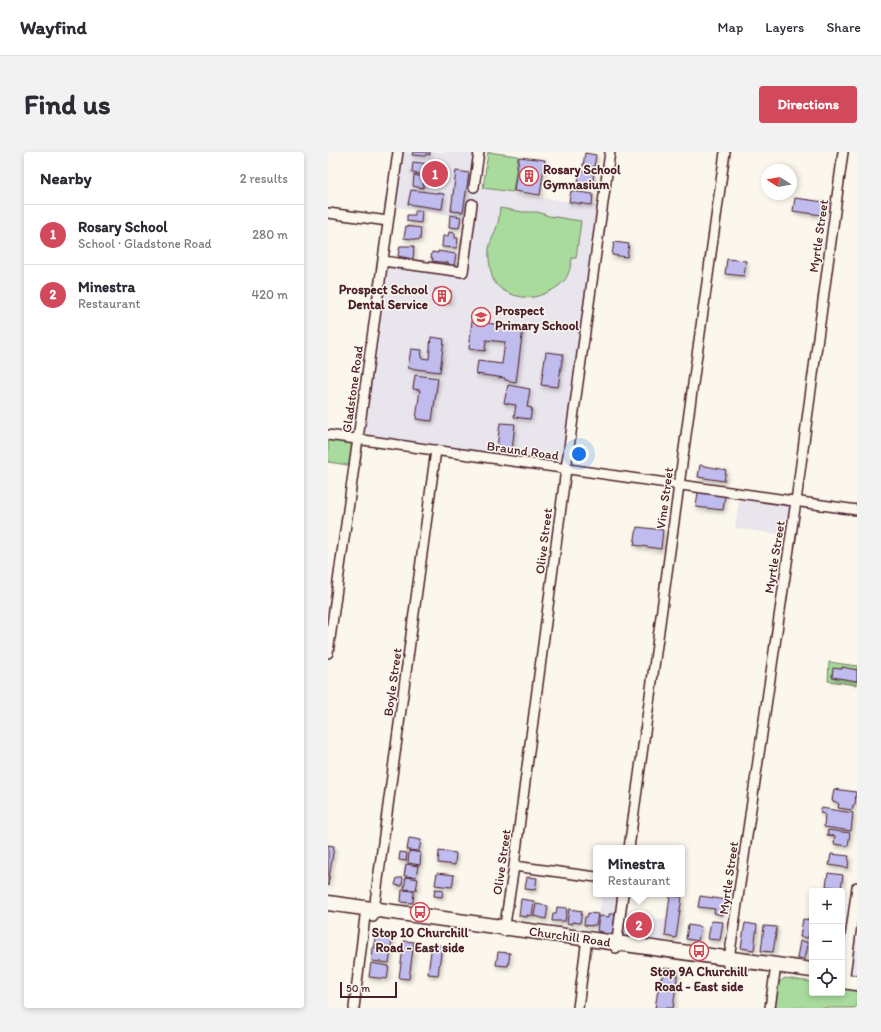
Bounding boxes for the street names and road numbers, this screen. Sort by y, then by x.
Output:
street label: Myrtle Street [806,198,831,274]
street label: Gladstone Road [339,345,366,434]
street label: Braund Road [486,438,560,463]
street label: Vine Street [653,466,676,530]
street label: Olive Street [532,507,555,575]
street label: Myrtle Street [761,519,788,595]
street label: Boyle Street [380,647,405,717]
street label: Olive Street [489,828,514,896]
street label: Myrtle Street [716,840,741,916]
street label: Churchill Road [528,923,612,950]

